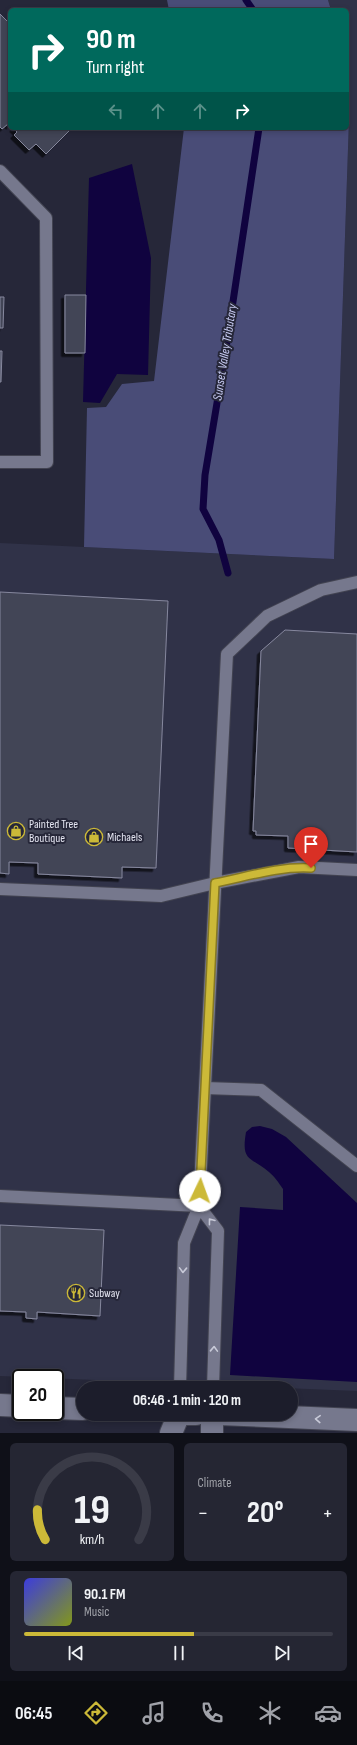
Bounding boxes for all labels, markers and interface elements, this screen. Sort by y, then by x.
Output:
text: 90 m [86,23,136,56]
icon: right [20,24,72,76]
text: Turn right [86,57,144,78]
icon: left [105,100,127,122]
icon: ahead [147,100,169,122]
icon: ahead [189,100,211,122]
icon: right [231,100,253,122]
water label: Sunset Valley Tributary [209,302,241,402]
place label: Painted Tree Boutique [29,817,78,846]
shop icon: Painted Tree Boutique [6,821,26,841]
shop icon: Michaels [84,827,104,847]
pin [294,827,328,868]
place label: Michaels [107,830,142,845]
icon: arrive [300,833,322,855]
position arrow [179,1170,221,1212]
one-way arrow [209,1219,216,1226]
one-way arrow [179,1267,187,1273]
restaurant icon: Subway [66,1283,86,1303]
place label: Subway [89,1286,120,1301]
one-way arrow [210,1346,219,1352]
speed limit sign: 20 [12,1369,64,1421]
text: 06:46 · 1 min · 120 m [133,1391,241,1410]
one-way arrow [315,1414,321,1423]
text: Climate [198,1475,231,1491]
text: 19 [74,1486,110,1535]
text: 20° [247,1495,284,1531]
text: − [198,1500,208,1527]
text: + [322,1500,333,1527]
text: km/h [79,1531,104,1548]
text: 90.1 FM [84,1585,125,1604]
text: Music [84,1604,109,1620]
icon: previous [65,1642,87,1664]
icon: pause [168,1642,190,1664]
icon: next [271,1642,293,1664]
icon: directions [82,1699,110,1727]
icon: music [140,1699,168,1727]
icon: phone [198,1699,226,1727]
icon: climate [256,1699,284,1727]
icon: car [314,1699,342,1727]
text: 06:45 [15,1703,52,1724]

